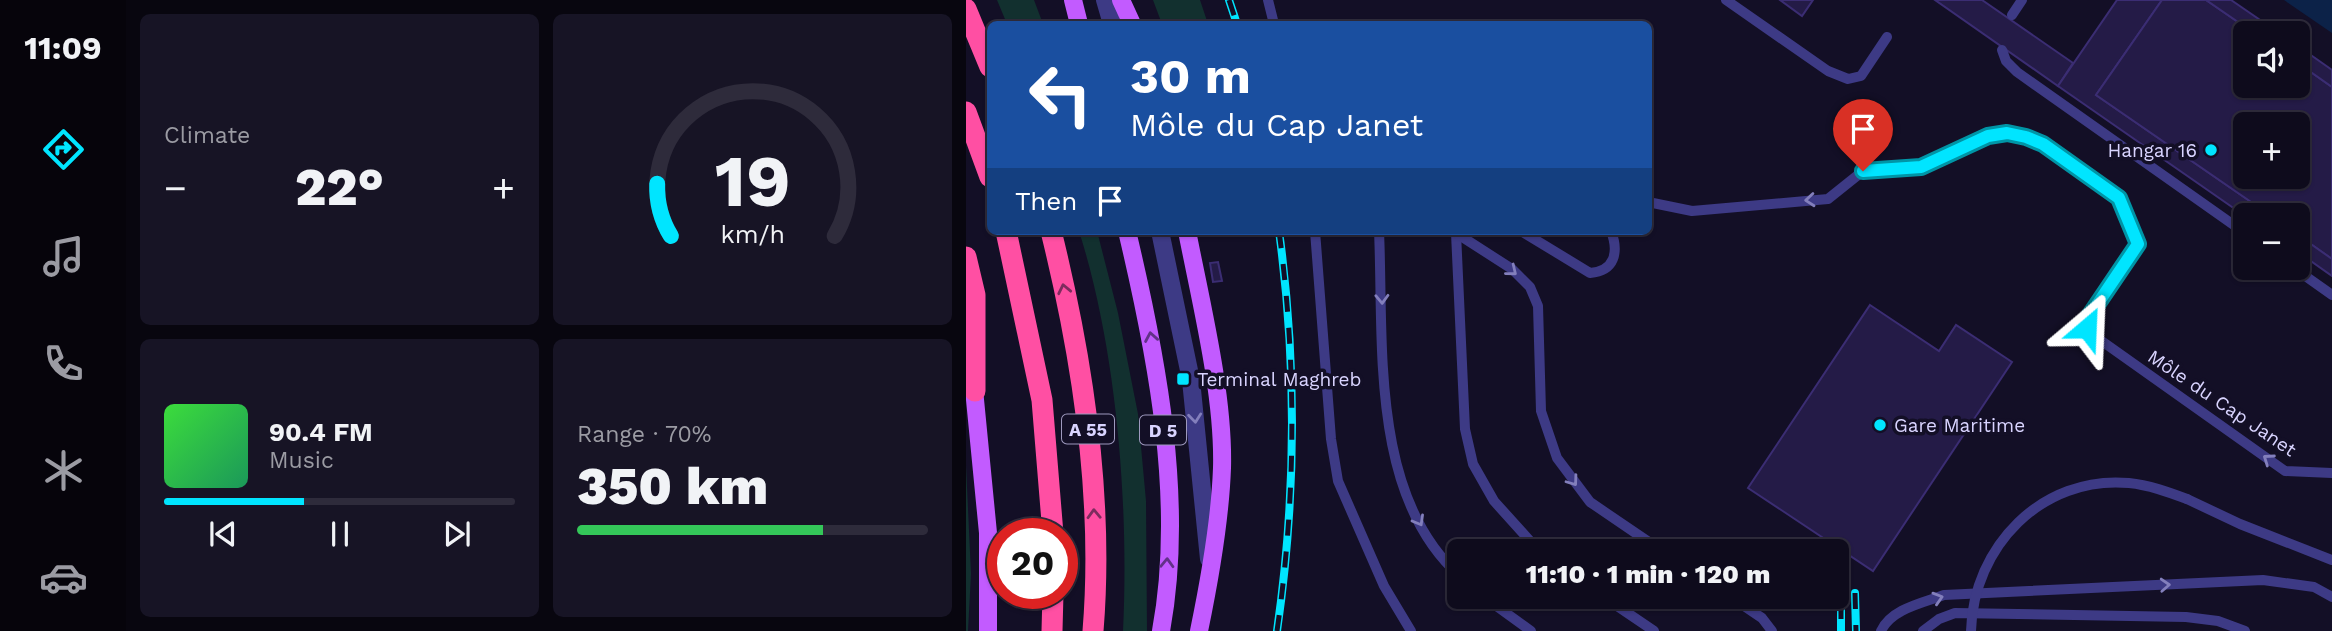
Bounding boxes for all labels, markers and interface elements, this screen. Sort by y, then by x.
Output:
map controls [2233,21,2310,280]
button: sound [2233,21,2310,98]
text: 11:09 [24,29,102,67]
text: 30 m [1130,47,1251,105]
icon: left [1015,49,1106,140]
pin [1833,99,1893,171]
text: Môle du Cap Janet [1130,106,1423,144]
icon: arrive [1844,110,1882,148]
button: + [2233,112,2310,189]
text: Climate [164,122,250,149]
icon: directions [39,125,88,174]
text: 19 [714,138,791,224]
place label: Hangar 16 [2107,139,2197,162]
marker: Hangar 16 [2203,142,2219,158]
text: 22° [295,157,384,218]
text: − [164,166,187,210]
text: + [492,166,515,210]
icon: arrive [1091,182,1129,220]
text: Then [1015,186,1077,216]
one-way arrow [1805,192,1816,207]
button: − [2233,203,2310,280]
text: km/h [720,219,785,248]
icon: music [39,232,88,281]
one-way arrow [1504,263,1517,275]
one-way arrow [1058,283,1073,295]
position arrow [2050,291,2124,365]
one-way arrow [1375,294,1390,305]
one-way arrow [1144,331,1159,343]
icon: phone [39,339,88,388]
street label: Môle du Cap Janet [2143,345,2301,461]
place label: Terminal Maghreb [1197,368,1361,391]
marker: Terminal Maghreb [1175,371,1191,387]
one-way arrow [1187,413,1202,424]
road number: A 55 [1062,414,1114,444]
place label: Gare Maritime [1894,414,2025,437]
road number: D 5 [1140,416,1186,444]
text: 90.4 FM [269,417,373,447]
marker: Gare Maritime [1872,417,1888,433]
text: Range · 70% [577,421,711,448]
icon: climate [39,446,88,495]
text: Music [269,447,334,474]
one-way arrow [2263,455,2276,467]
text: 350 km [577,456,768,517]
one-way arrow [1565,474,1577,486]
one-way arrow [1086,508,1101,519]
one-way arrow [1411,514,1424,526]
icon: previous [204,515,242,553]
icon: pause [321,515,359,553]
icon: next [438,515,476,553]
speed limit sign: 20 [987,518,1078,609]
icon: car [39,553,88,602]
one-way arrow [1159,557,1174,568]
text: 11:10 · 1 min · 120 m [1526,559,1770,589]
one-way arrow [2159,577,2170,592]
one-way arrow [1932,592,1944,607]

